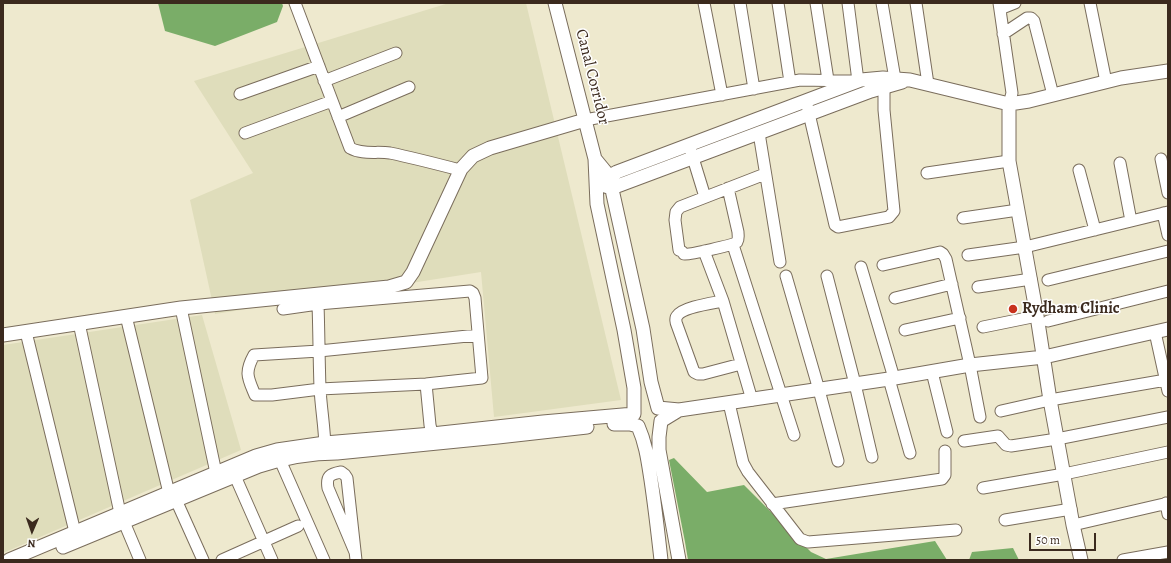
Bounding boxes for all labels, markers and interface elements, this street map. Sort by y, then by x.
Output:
street label: Canal Corridor [571,27,613,127]
place label: Rydham Clinic [1022,299,1120,319]
marker: Rydham Clinic [1007,303,1019,315]
north arrow [12,511,52,551]
scale bar [1031,525,1098,551]
text: 50 m [1036,532,1060,548]
text: N [27,536,36,551]

